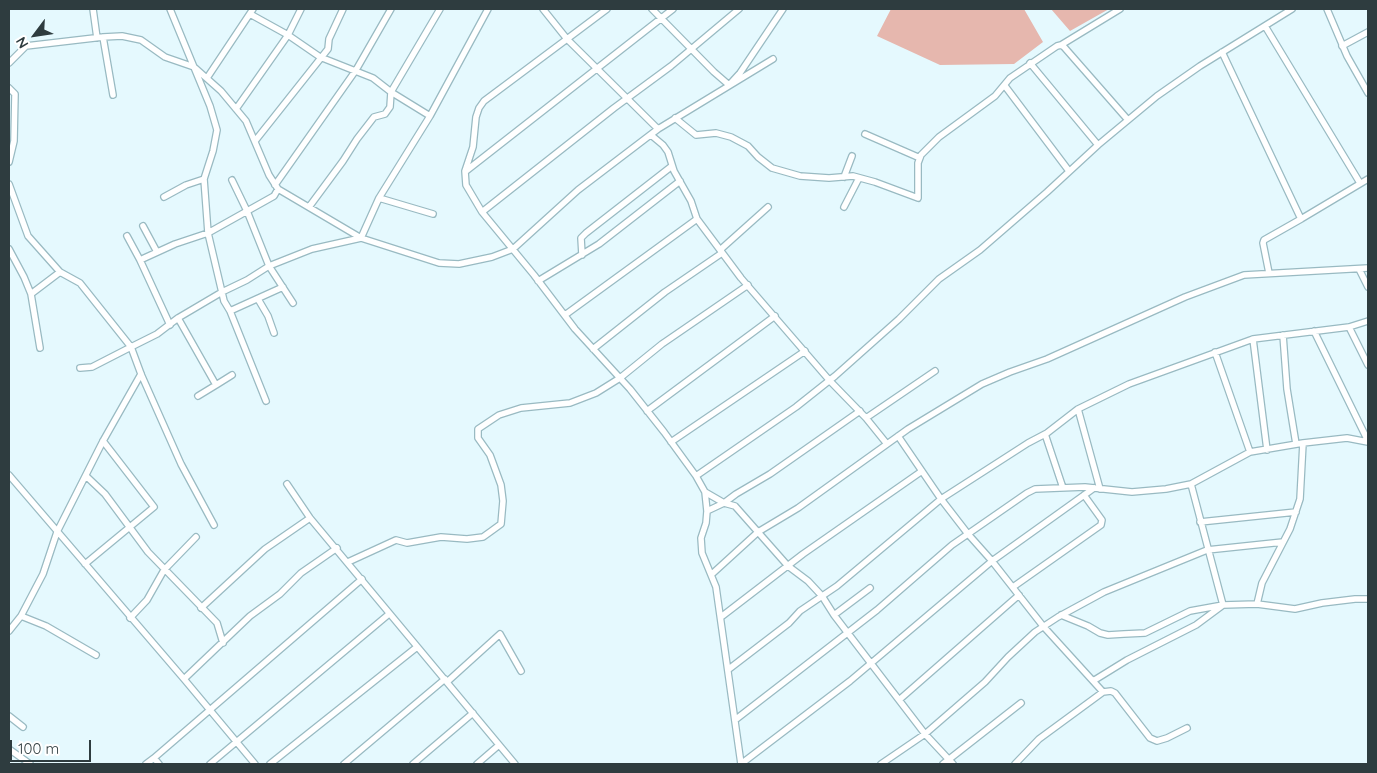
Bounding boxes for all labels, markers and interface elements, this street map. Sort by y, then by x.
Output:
north arrow [10,10,60,60]
text: N [12,34,33,52]
scale bar [12,730,94,762]
text: 100 m [18,739,59,758]

